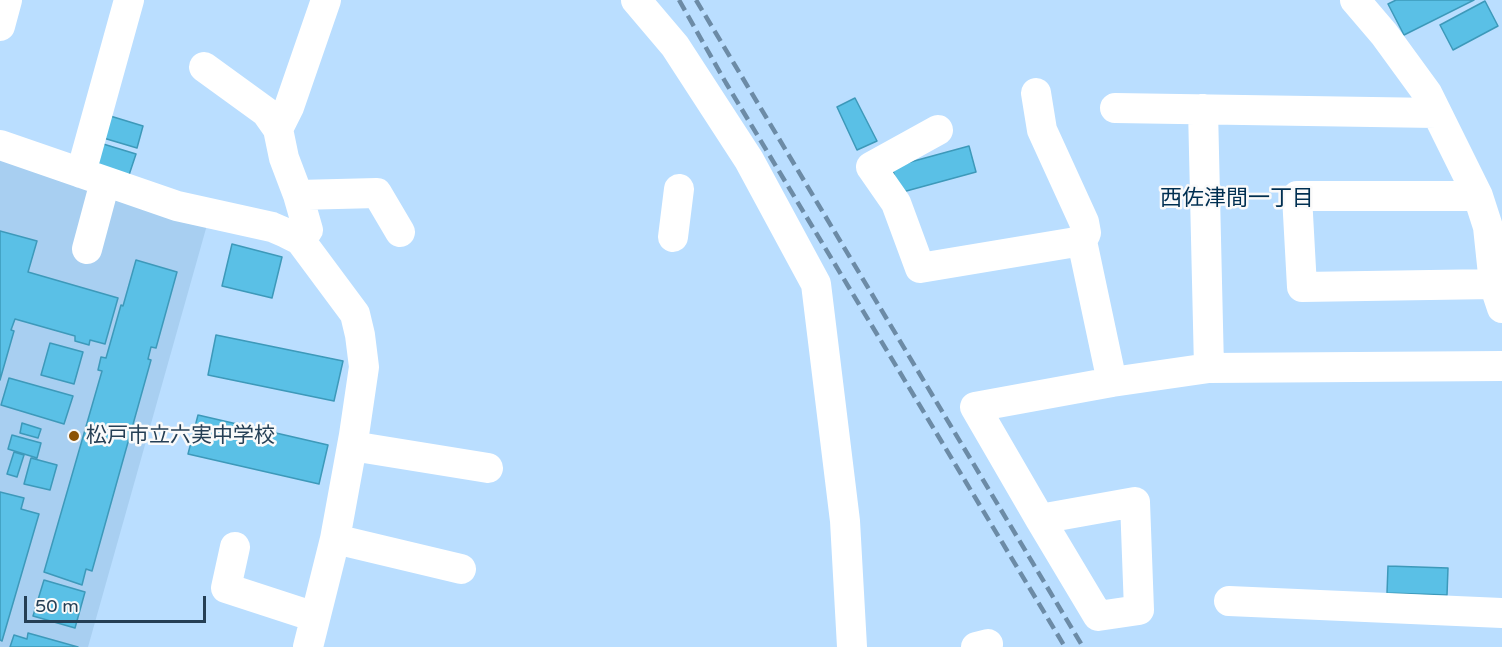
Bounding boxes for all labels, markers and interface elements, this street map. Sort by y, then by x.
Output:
district label: 西佐津間一丁目 [1160,186,1314,212]
place label: 松戸市立六実中学校 [86,423,275,449]
marker: 松戸市立六実中学校 [67,429,81,443]
scale bar [27,584,208,622]
text: 50 m [35,595,79,617]

